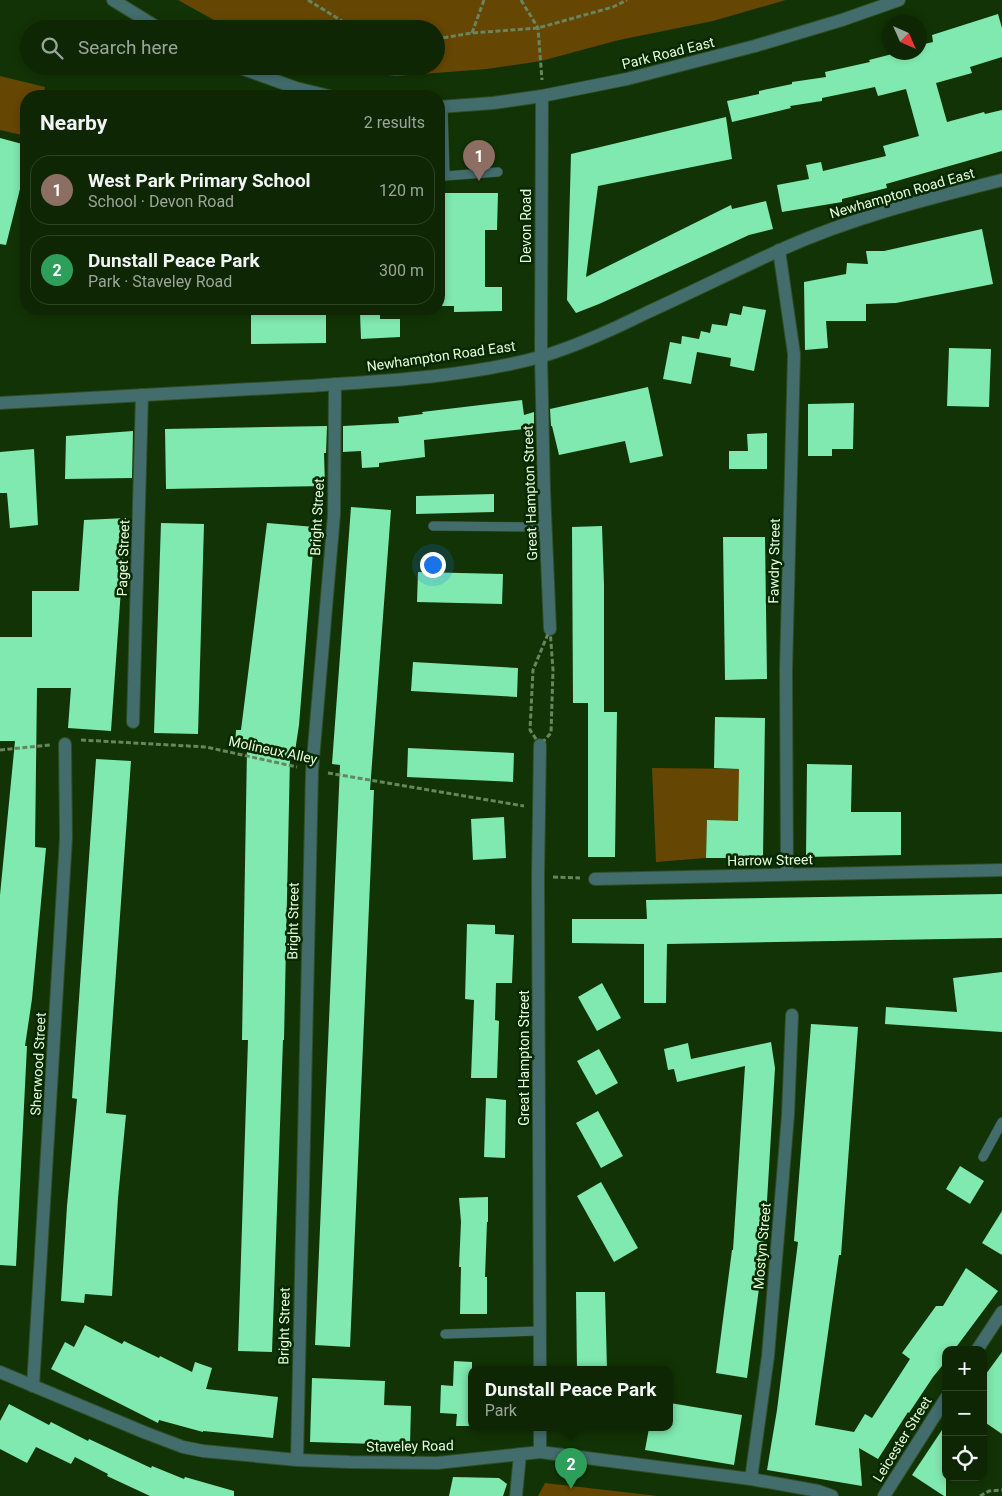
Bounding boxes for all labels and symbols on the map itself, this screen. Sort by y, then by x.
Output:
north arrow [882,15,927,60]
street label: Park Road East [620,34,716,72]
pin: 1 [463,140,495,181]
street label: Newhampton Road East [828,165,977,221]
street label: Devon Road [518,189,534,263]
street label: Newhampton Road East [366,338,517,374]
street label: Great Hampton Street [520,425,540,561]
street label: Bright Street [307,478,327,556]
street label: Fawdry Street [765,518,783,604]
street label: Paget Street [114,519,132,597]
your location [420,552,446,578]
street label: Molineux Alley [227,733,319,767]
street label: Harrow Street [727,851,813,869]
street label: Bright Street [284,882,302,960]
street label: Great Hampton Street [516,990,532,1126]
street label: Sherwood Street [27,1012,49,1116]
street label: Mostyn Street [750,1202,774,1290]
street label: Bright Street [275,1287,293,1365]
street label: Leicester Street [869,1393,935,1485]
street label: Staveley Road [366,1437,454,1455]
pin: 2 [555,1448,587,1489]

